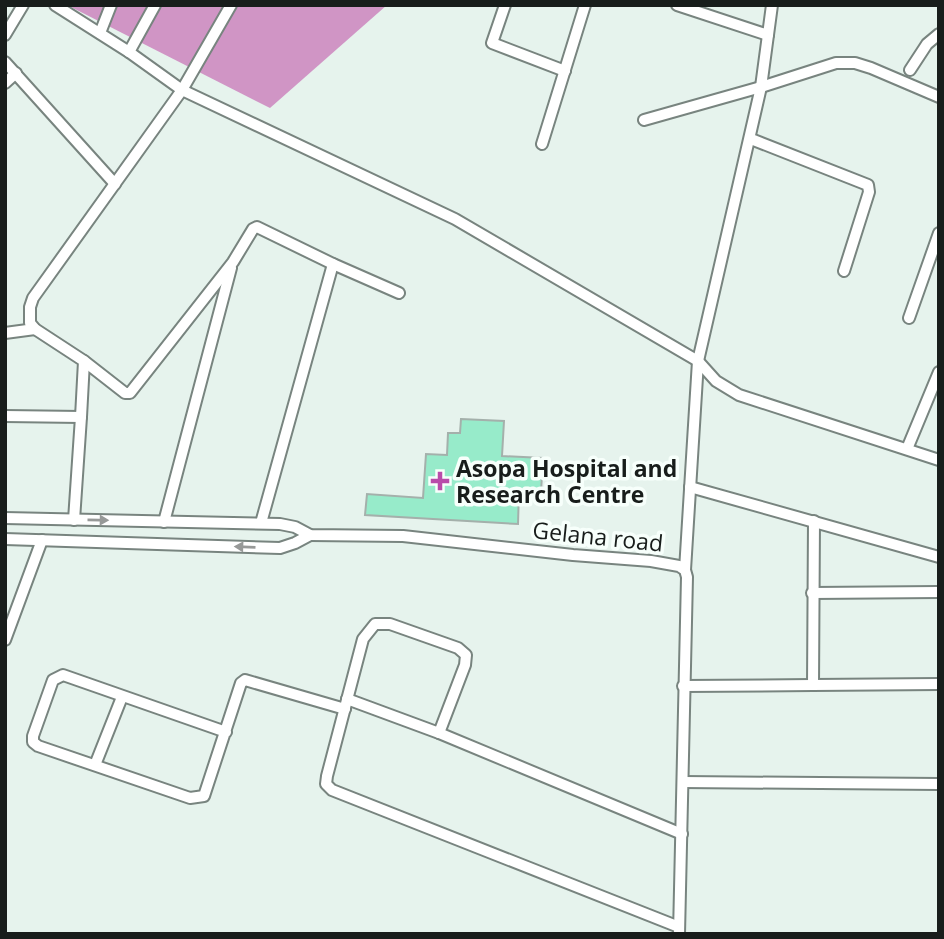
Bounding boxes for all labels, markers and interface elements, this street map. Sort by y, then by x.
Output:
place label: Asopa Hospital and Research Centre [456,452,677,510]
marker: Asopa Hospital and Research Centre [430,471,450,491]
street label: Gelana road [531,513,665,559]
one-way arrow [87,514,109,526]
one-way arrow [234,542,256,553]

